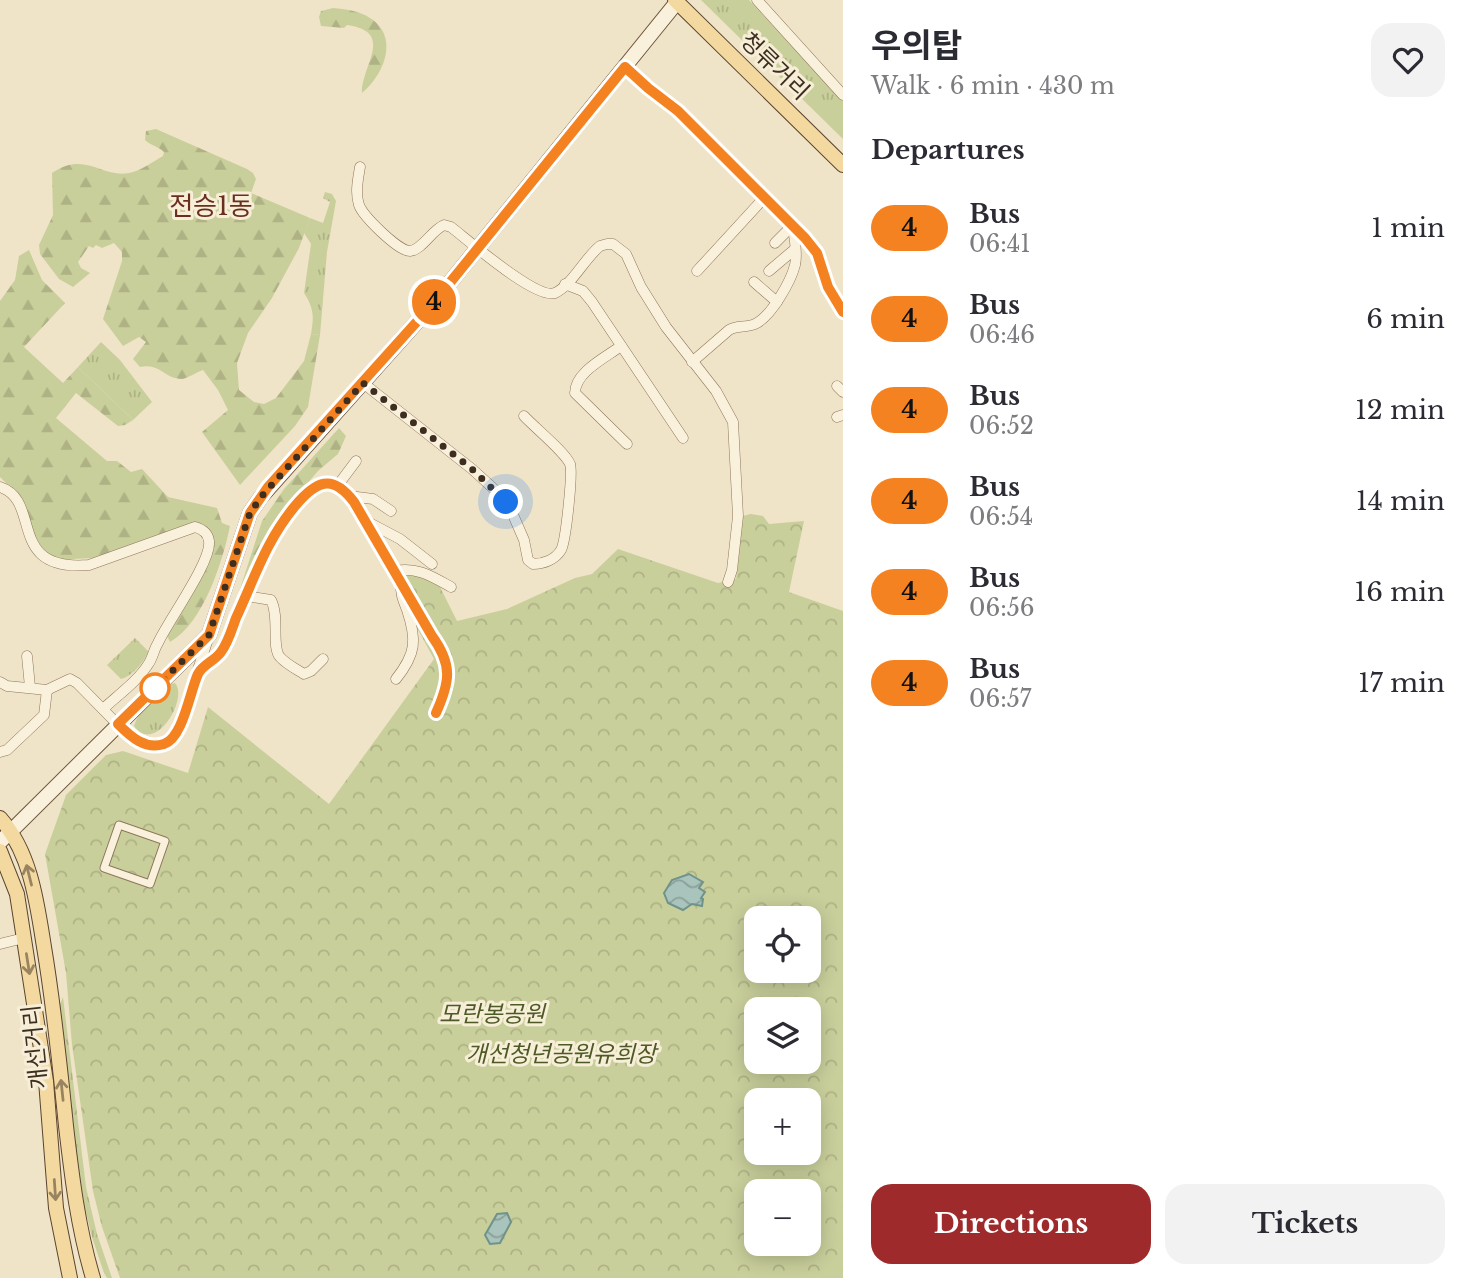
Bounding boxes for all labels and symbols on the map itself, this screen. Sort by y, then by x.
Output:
street label: 청류거리 [735,27,815,105]
district label: 전승1동 [169,190,253,222]
line badge: 4 [411,279,457,325]
your location [488,484,523,519]
unlabelled marker [140,673,170,703]
one-way arrow [22,864,35,887]
one-way arrow [22,952,35,975]
park label: 모란봉공원 [439,1000,547,1028]
street label: 개선거리 [17,1003,53,1091]
park label: 개선청년공원유희장 [466,1040,659,1068]
one-way arrow [56,1080,69,1102]
one-way arrow [49,1178,62,1201]

